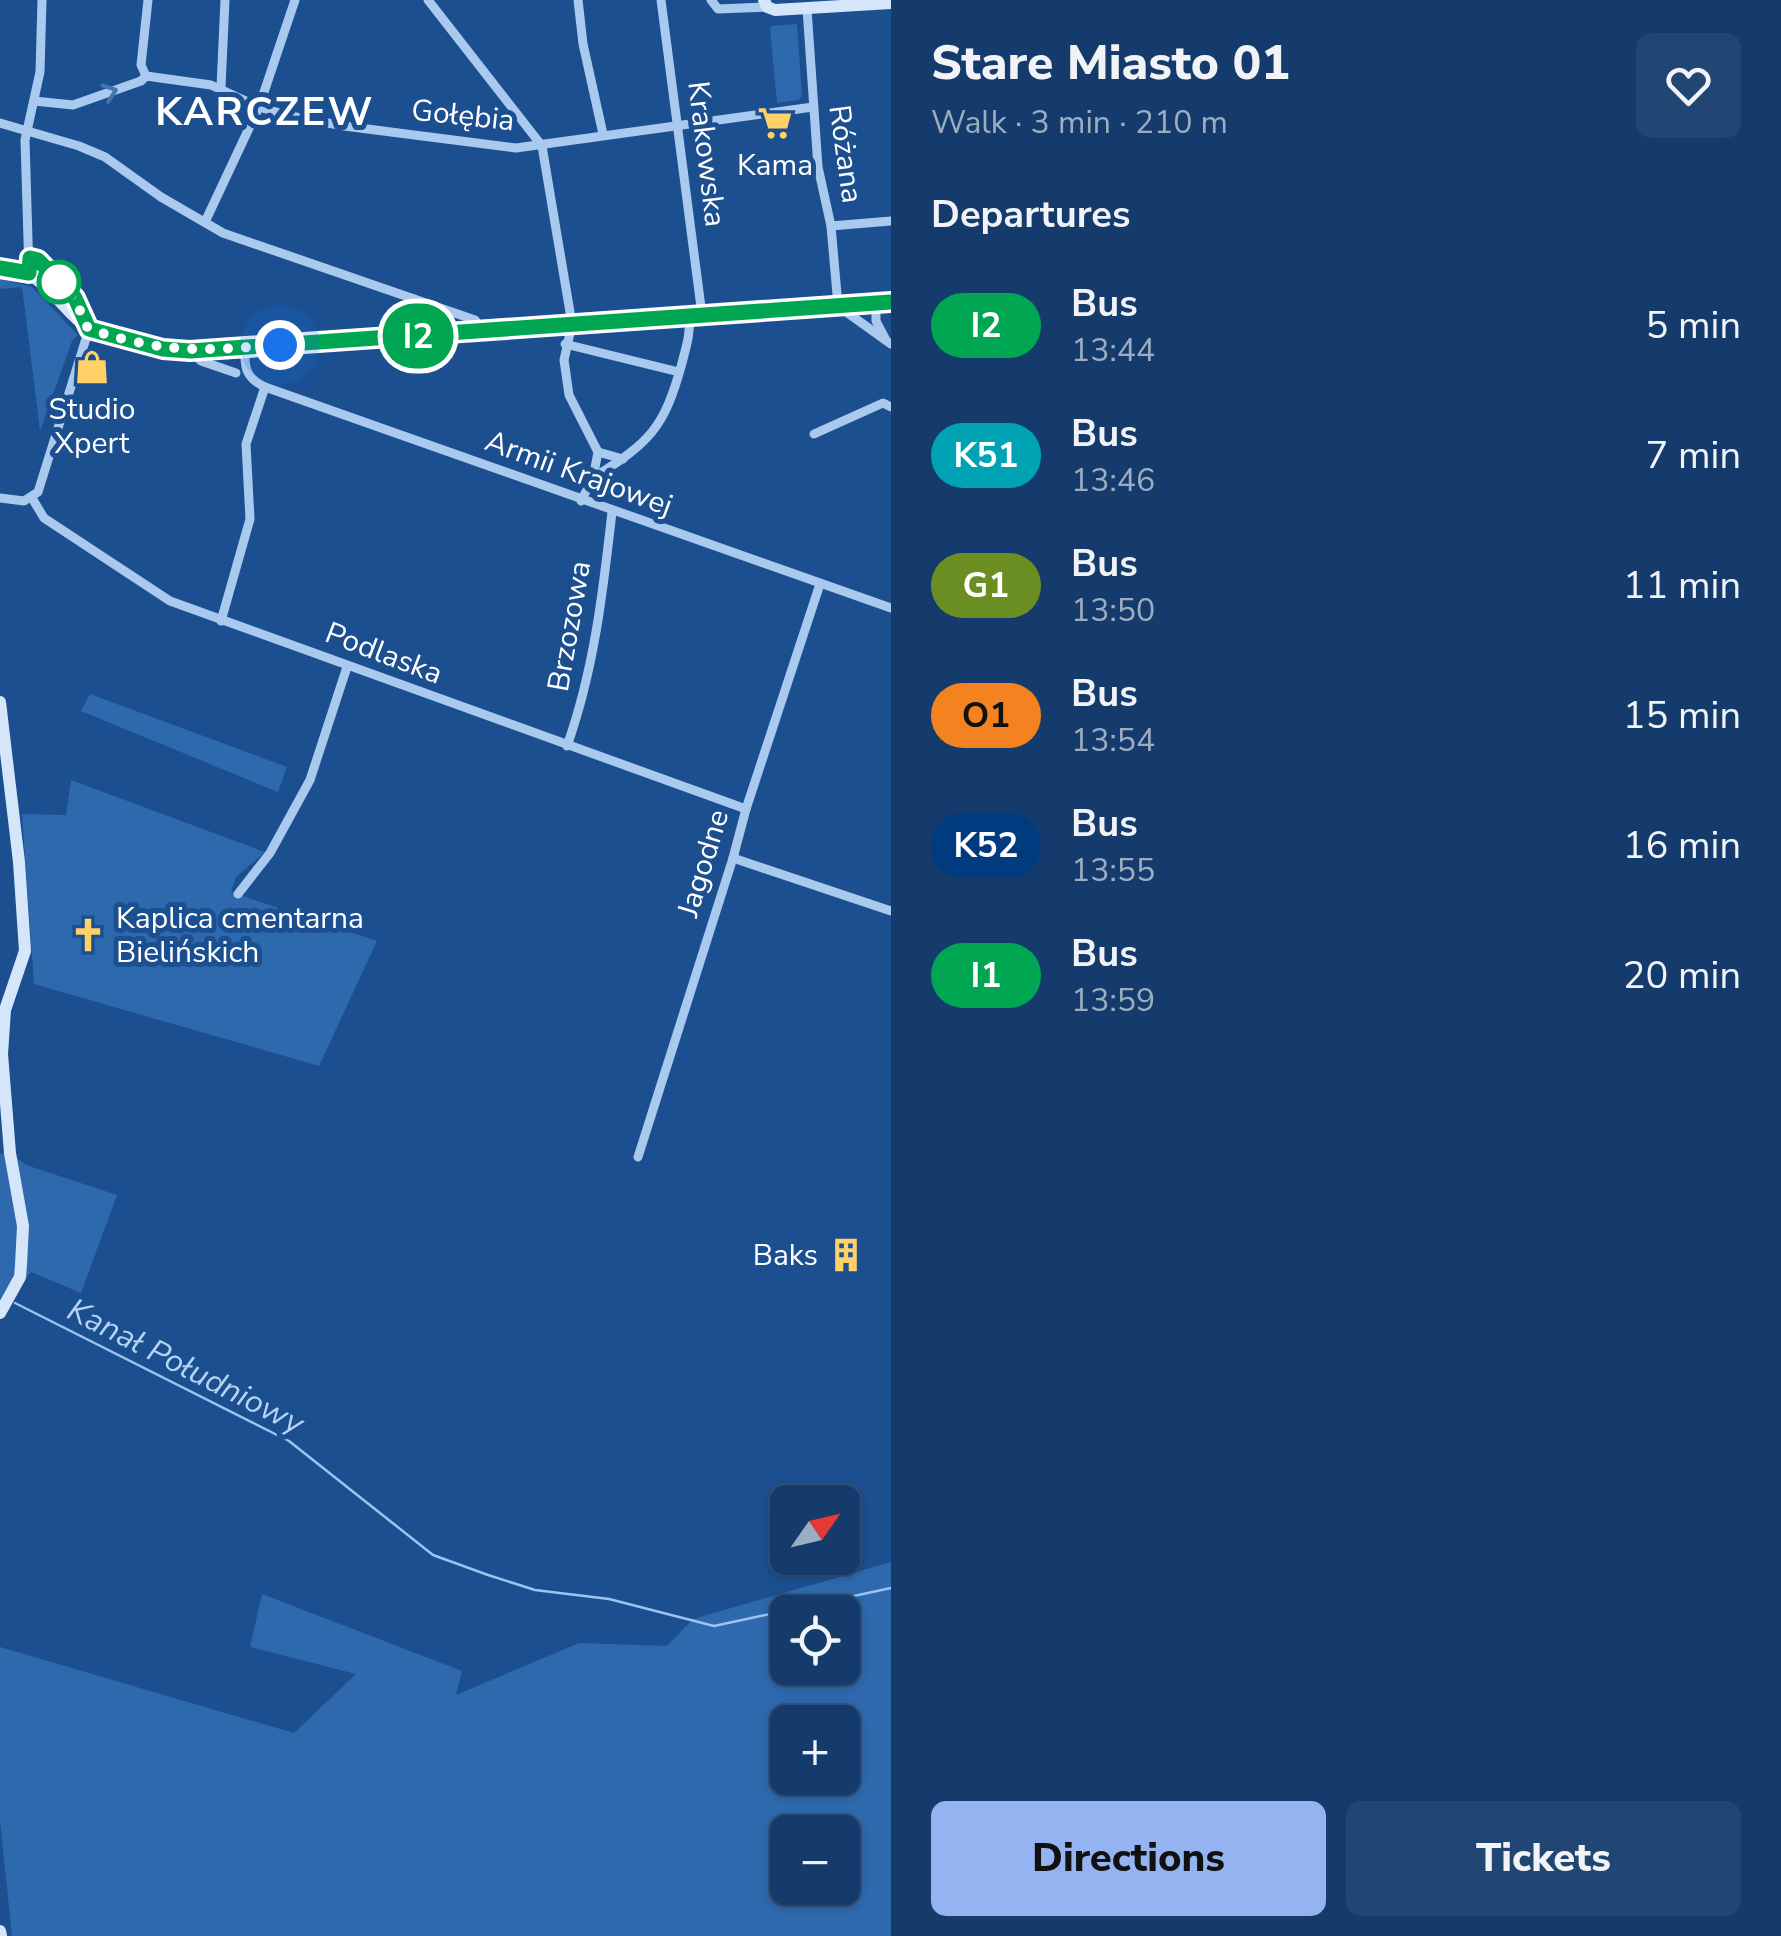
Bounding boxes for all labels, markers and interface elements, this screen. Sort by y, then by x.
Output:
text: Stare Miasto 01 [931,30,1290,96]
button: heart [1636,33,1741,138]
street label: Krakowska [677,79,736,229]
one-way arrow [101,83,118,104]
district label: KARCZEW [155,85,375,139]
street label: Gołębia [409,90,517,141]
text: Walk · 3 min · 210 m [931,101,1228,144]
street label: Różana [818,102,873,206]
supermarket icon: Kama [756,104,794,142]
place label: Kama [737,145,813,186]
text: Departures [931,189,1130,240]
unlabelled marker [38,261,80,303]
text: Bus [1071,278,1138,329]
text: 5 min [1646,300,1741,351]
text: I2 [971,302,1001,349]
line badge: I2 [373,304,463,368]
text: I2 [403,313,433,360]
your location [255,320,305,370]
text: 13:44 [1071,329,1155,372]
shop icon: Studio Xpert [73,348,111,386]
place label: Studio Xpert [49,389,135,464]
text: Bus [1071,408,1138,459]
street label: Armii Krajowej [479,421,678,526]
text: 7 min [1646,430,1741,481]
text: K51 [953,432,1019,479]
text: 13:46 [1071,459,1155,502]
text: Bus [1071,538,1138,589]
street label: Brzozowa [538,558,601,695]
text: 11 min [1623,560,1741,611]
text: G1 [963,562,1009,609]
text: 13:50 [1071,589,1155,632]
street label: Podlaska [319,612,448,695]
text: Bus [1071,668,1138,719]
text: 15 min [1623,690,1741,741]
text: O1 [962,692,1010,739]
text: 13:54 [1071,719,1155,762]
text: Bus [1071,798,1138,849]
street label: Jagodne [667,804,739,923]
text: 16 min [1623,820,1741,871]
text: K52 [953,822,1019,869]
text: 13:55 [1071,849,1155,892]
place label: Kaplica cmentarna Bielińskich [116,898,364,973]
church icon: Kaplica cmentarna Bielińskich [69,916,107,954]
text: Bus [1071,928,1138,979]
text: 20 min [1623,950,1741,1001]
text: I1 [971,952,1001,999]
text: 13:59 [1071,979,1155,1022]
place label: Baks [753,1235,818,1276]
building icon: Baks [827,1236,865,1274]
water label: Kanał Południowy [60,1288,313,1445]
north arrow [770,1485,860,1575]
map controls [770,1485,860,1905]
button: locate [770,1595,860,1685]
button: + [770,1705,860,1795]
button: Directions [931,1801,1326,1916]
button: Tickets [1346,1801,1741,1916]
button: − [770,1815,860,1905]

